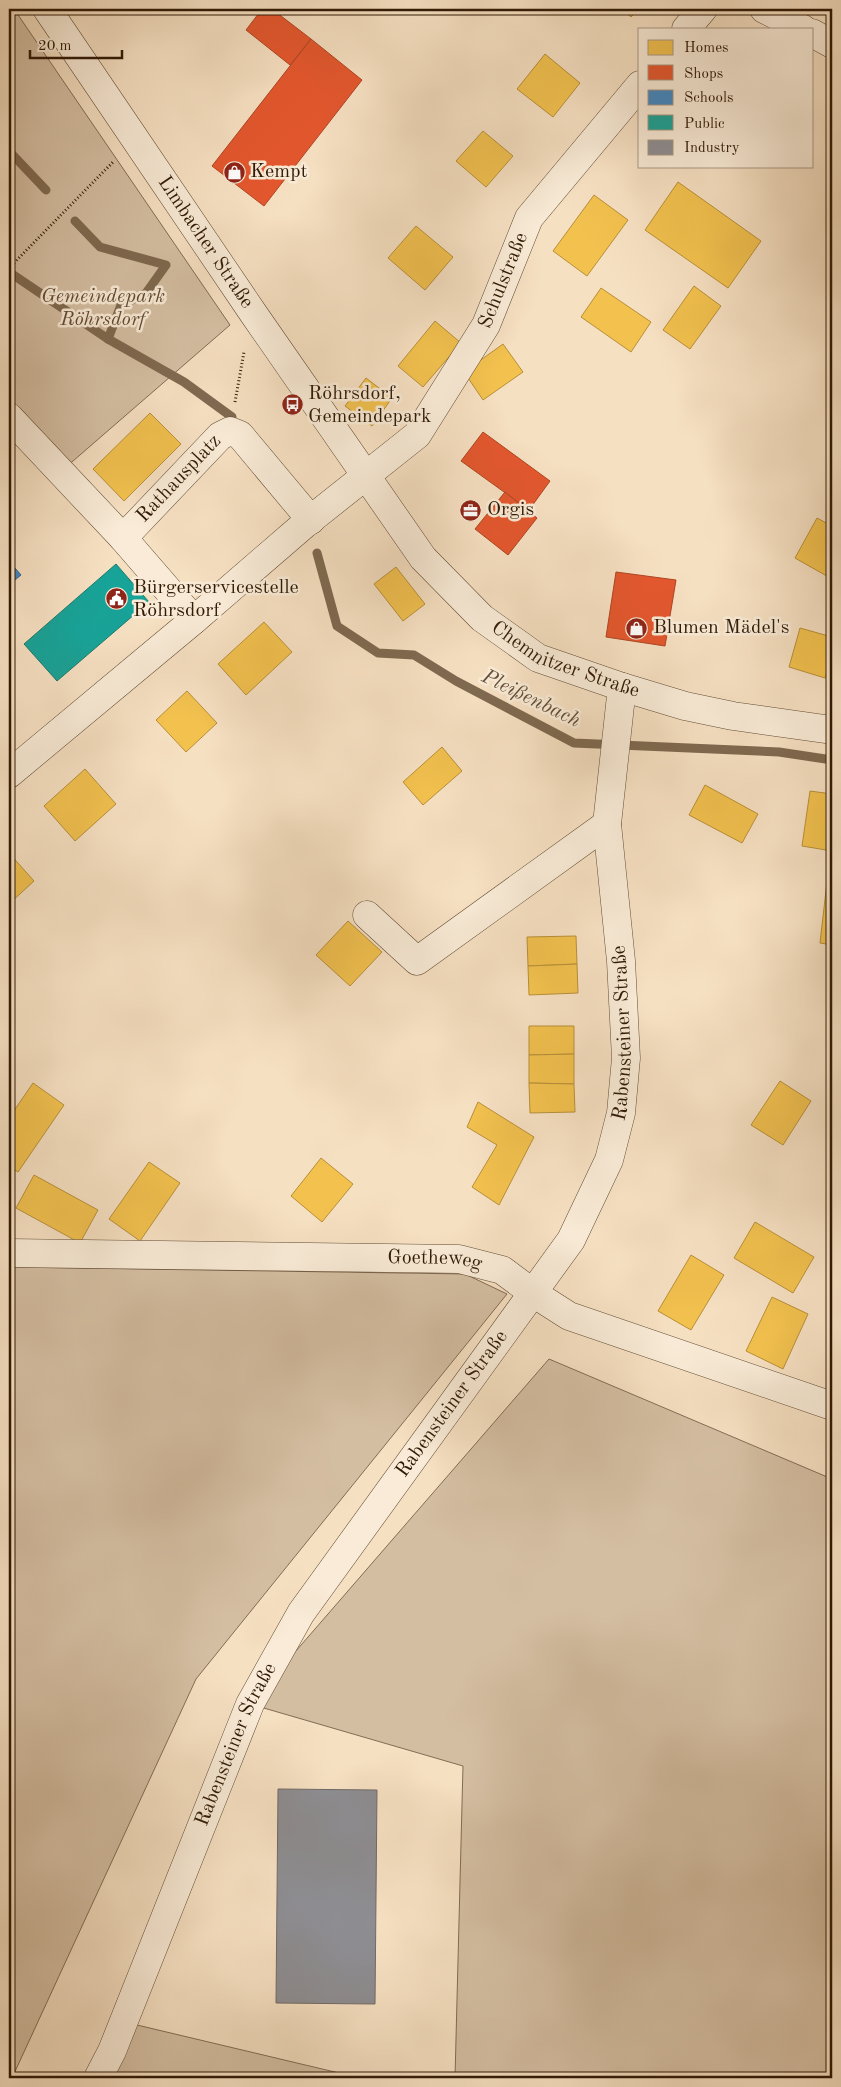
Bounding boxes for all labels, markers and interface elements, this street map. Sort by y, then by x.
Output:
scale bar [30,28,122,60]
legend [638,28,814,168]
text: 20 m [38,39,72,54]
text: Homes [684,41,729,56]
text: Shops [684,67,723,82]
text: Schools [684,91,733,106]
text: Public [684,117,725,132]
text: Industry [684,141,740,156]
shop icon: Kempt [222,160,246,184]
place label: Kempt [250,162,308,182]
street label: Limbacher Straße [154,173,257,312]
street label: Schulstraße [476,230,532,332]
park label: Gemeindepark Röhrsdorf [41,287,165,330]
place label: Röhrsdorf, Gemeindepark [308,384,431,427]
bus stop icon: Röhrsdorf, Gemeindepark [280,393,304,417]
street label: Rathausplatz [133,431,225,527]
office icon: Orgis [459,498,483,522]
place label: Orgis [487,500,534,520]
place label: Bürgerservicestelle Röhrsdorf [133,578,299,621]
public building icon: Bürgerservicestelle Röhrsdorf [105,587,129,611]
shop icon: Blumen Mädel's [625,616,649,640]
street label: Chemnitzer Straße [487,618,642,702]
place label: Blumen Mädel's [653,618,790,638]
water label: Pleißenbach [477,666,584,732]
street label: Rabensteiner Straße [609,944,636,1123]
street label: Goetheweg [387,1248,484,1275]
street label: Rabensteiner Straße [393,1327,512,1481]
street label: Rabensteiner Straße [192,1660,281,1829]

